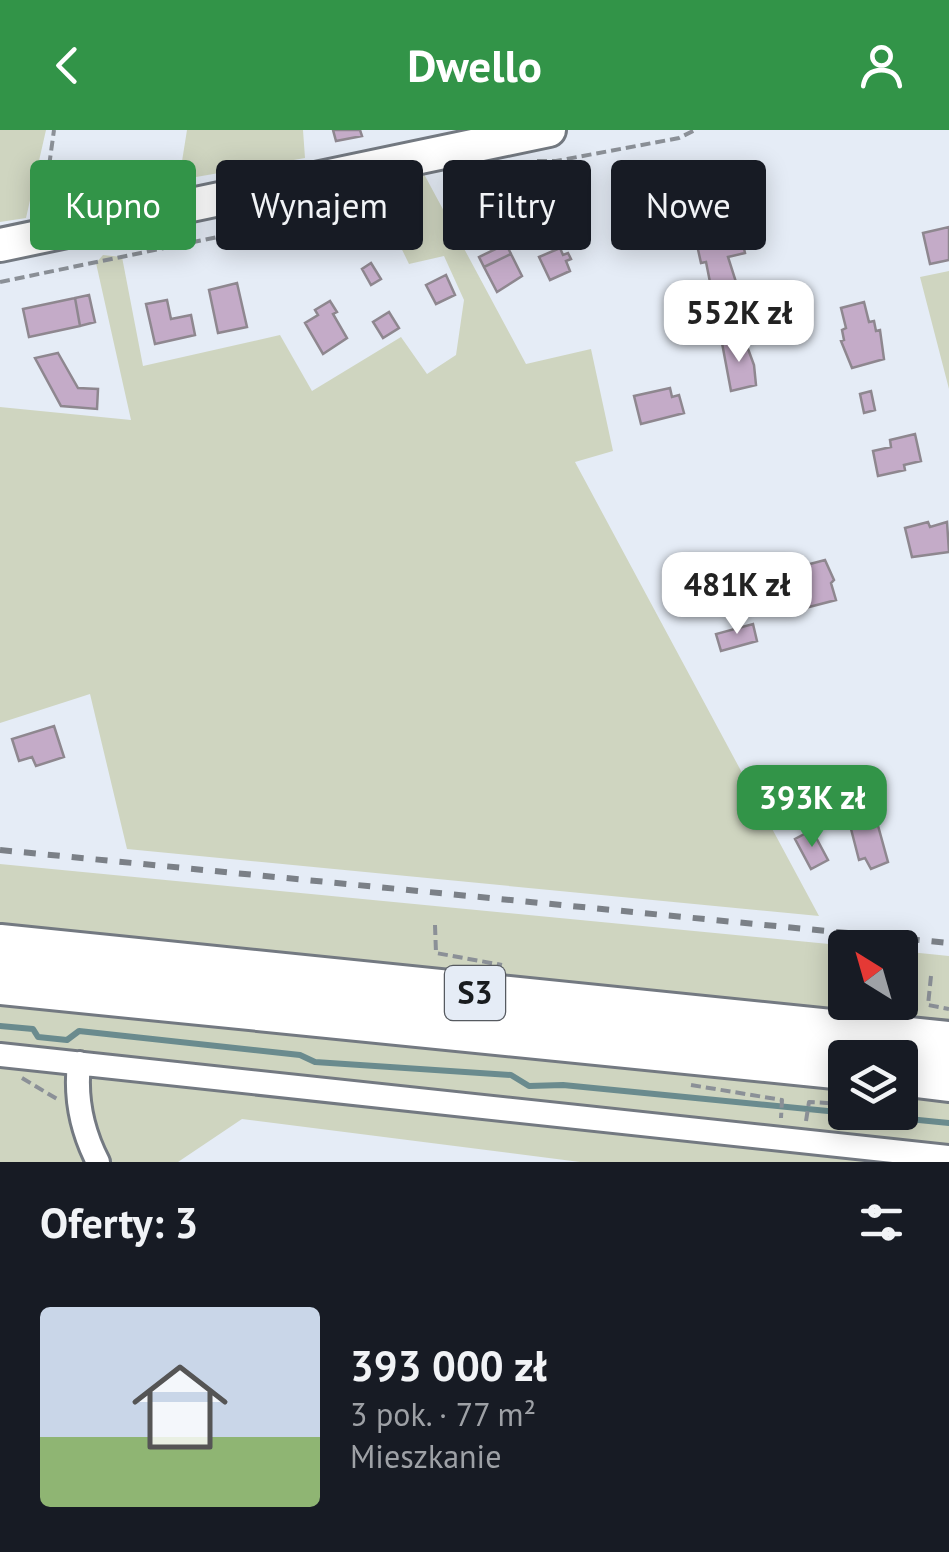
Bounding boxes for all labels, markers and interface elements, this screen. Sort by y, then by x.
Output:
text: Dwello [407,36,542,94]
icon: back [40,38,95,93]
icon: person [854,38,909,93]
chip: Kupno [30,160,196,250]
chip: Wynajem [216,160,423,250]
chip: Filtry [443,160,591,250]
chip: Nowe [611,160,766,250]
pin: 552K zł [647,280,831,365]
text: 552K zł [686,291,792,333]
pin: 481K zł [645,552,829,637]
text: 481K zł [684,563,790,605]
pin: 393K zł [720,765,904,850]
text: 393K zł [759,776,865,818]
north arrow [828,930,918,1020]
map controls [828,930,918,1130]
road number: S3 [445,966,505,1020]
button: layers [828,1040,918,1130]
text: Oferty: 3 [40,1195,198,1250]
icon: filters [854,1195,909,1250]
text: 393 000 zł [350,1338,547,1393]
icon: home [120,1347,240,1467]
text: 3 pok. · 77 m² [350,1393,536,1435]
text: Mieszkanie [350,1435,501,1477]

